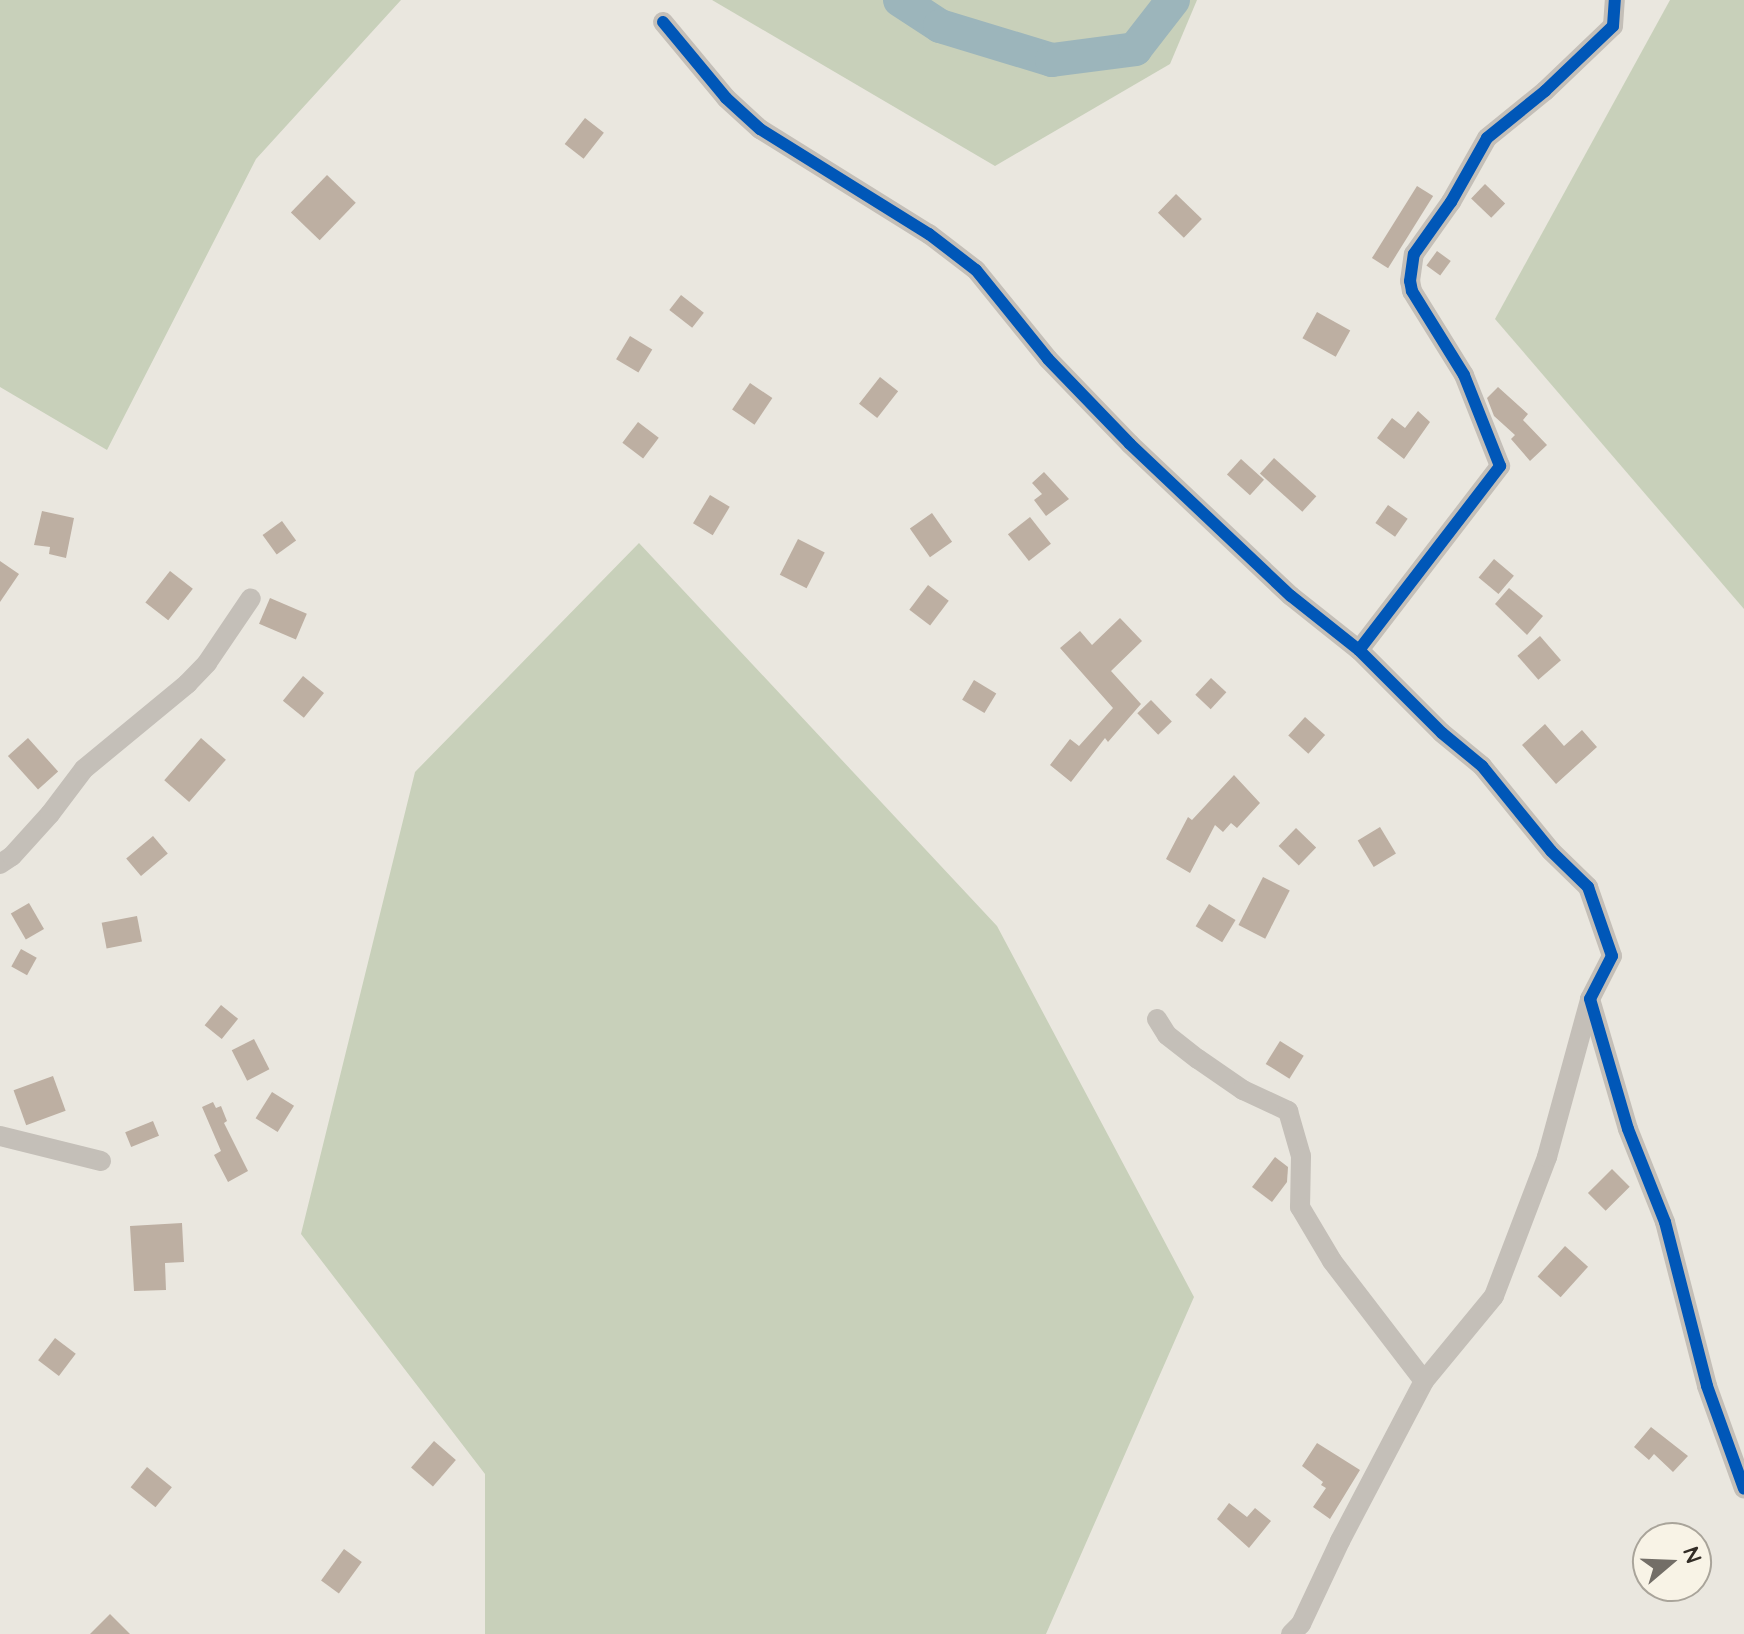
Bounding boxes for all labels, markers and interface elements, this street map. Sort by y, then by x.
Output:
north arrow [1632,1522,1712,1602]
text: N [1677,1543,1709,1567]

